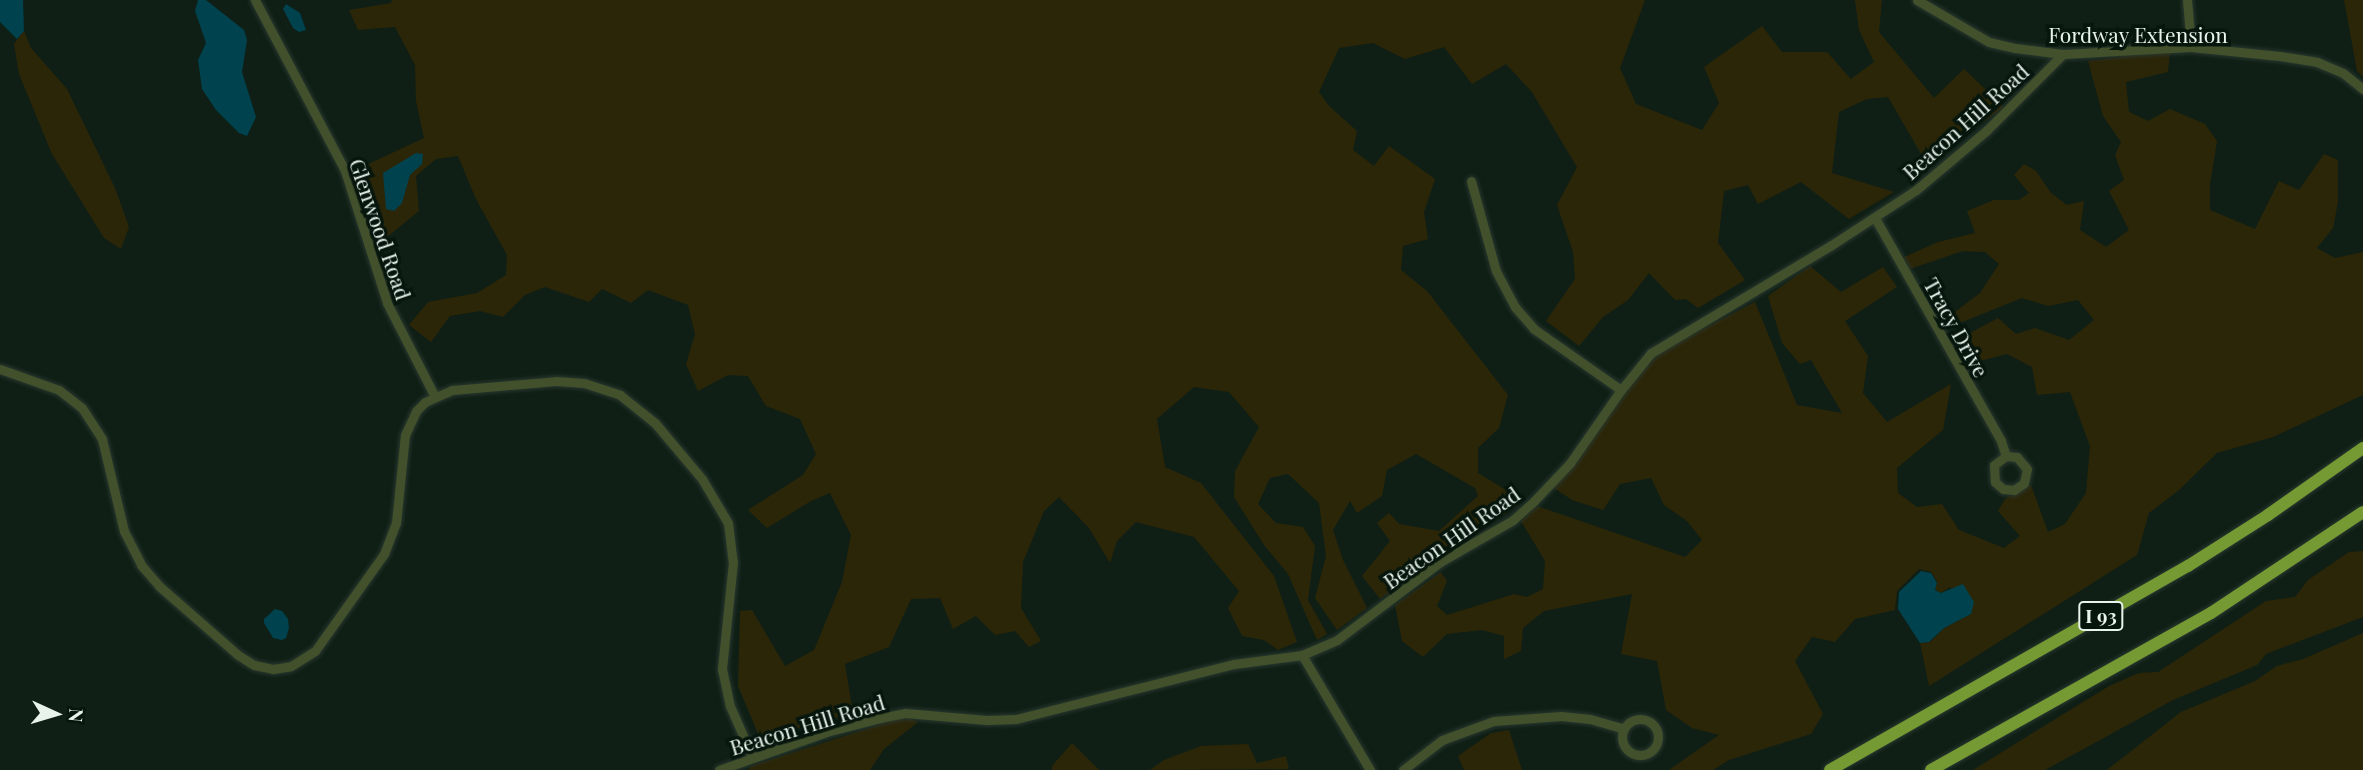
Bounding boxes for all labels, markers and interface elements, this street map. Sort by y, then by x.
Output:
street label: Fordway Extension [2048,21,2228,47]
street label: Beacon Hill Road [1897,58,2033,184]
street label: Glenwood Road [345,155,417,303]
street label: Tracy Drive [1919,273,1995,381]
street label: Beacon Hill Road [1378,481,1524,593]
road number: I 93 [2078,600,2124,632]
north arrow [21,679,91,749]
street label: Beacon Hill Road [726,688,888,760]
text: N [64,708,90,723]

